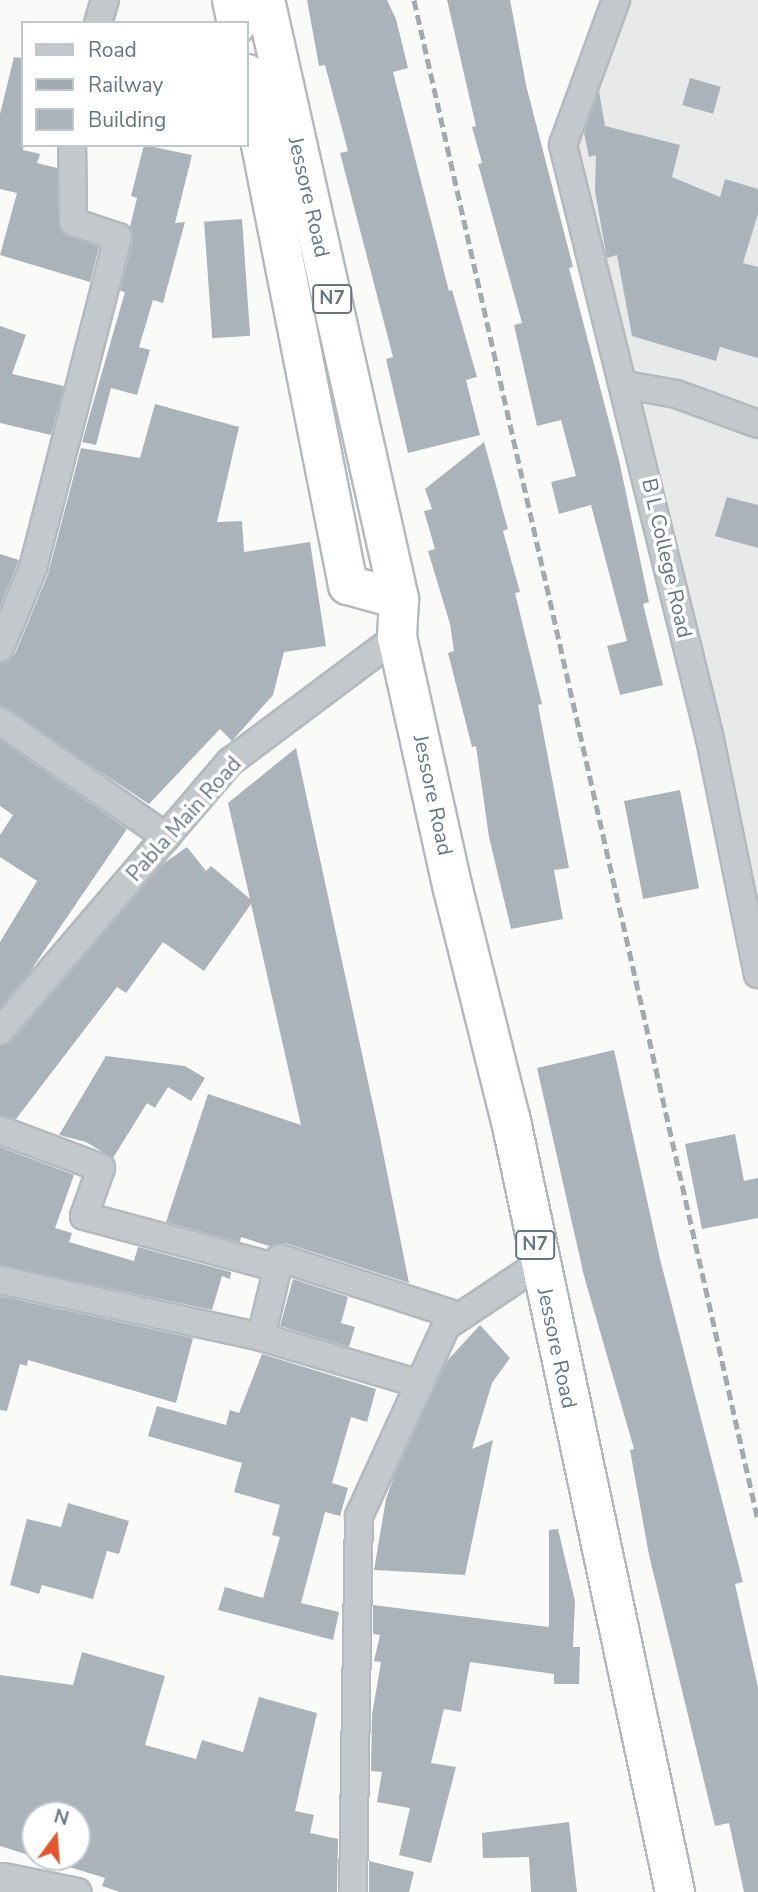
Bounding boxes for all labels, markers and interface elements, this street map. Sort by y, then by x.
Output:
legend [21,21,248,147]
text: Road [88,36,137,64]
text: Railway [88,71,163,99]
text: Building [88,106,166,134]
street label: Jessore Road [283,134,335,260]
road number: N7 [311,284,353,314]
street label: B L College Road [636,476,698,640]
street label: Jessore Road [408,732,458,858]
street label: Pabla Main Road [121,751,247,887]
road number: N7 [514,1230,556,1260]
street label: Jessore Road [532,1285,582,1411]
north arrow [21,1801,91,1871]
text: N [51,1803,72,1832]

